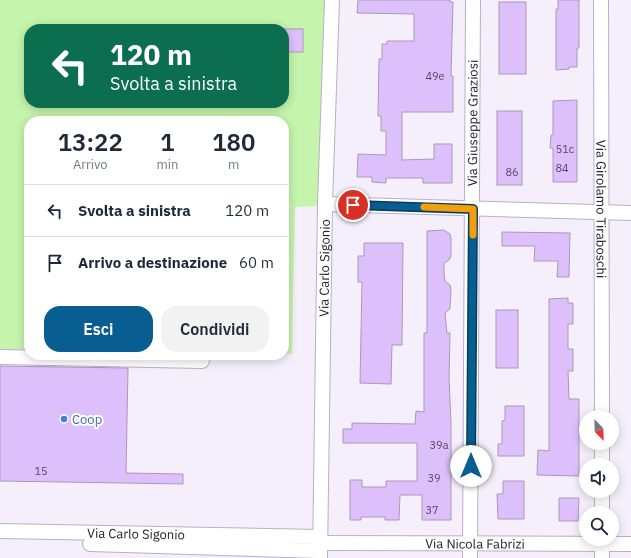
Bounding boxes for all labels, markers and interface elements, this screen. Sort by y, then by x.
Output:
text: 120 m [110,36,192,73]
icon: left [44,40,96,92]
street label: Via Giuseppe Graziosi [463,60,481,186]
house number: 49e [425,69,445,83]
text: Svolta a sinistra [110,72,237,95]
text: 13:22 [58,126,123,158]
text: 1 [160,126,175,158]
text: 180 [212,126,255,158]
street label: Via Girolamo Tiraboschi [593,140,610,278]
house number: 51c [556,142,575,156]
text: Arrivo [73,156,108,173]
text: min [157,156,179,173]
text: m [228,156,239,173]
house number: 84 [555,161,569,175]
house number: 86 [505,165,519,179]
pin [336,188,370,222]
icon: arrive [342,194,364,216]
icon: left [44,200,66,222]
text: Svolta a sinistra [78,201,191,220]
text: 120 m [225,201,269,220]
street label: Via Carlo Sigonio [315,219,333,317]
icon: arrive [44,252,66,274]
text: Arrivo a destinazione [78,253,227,272]
text: 60 m [239,253,274,272]
button: Esci [44,306,153,352]
button: Condividi [161,306,269,352]
north arrow [579,410,619,450]
map controls [579,410,619,546]
place label: Coop [72,411,102,428]
marker: Coop [59,414,69,424]
house number: 39a [429,438,449,452]
position arrow [450,445,492,487]
button: sound [579,458,619,498]
house number: 15 [34,464,48,478]
house number: 39 [427,471,441,485]
house number: 37 [425,503,439,517]
button: search [579,506,619,546]
street label: Via Carlo Sigonio [87,524,185,543]
street label: Via Nicola Fabrizi [425,535,525,552]

